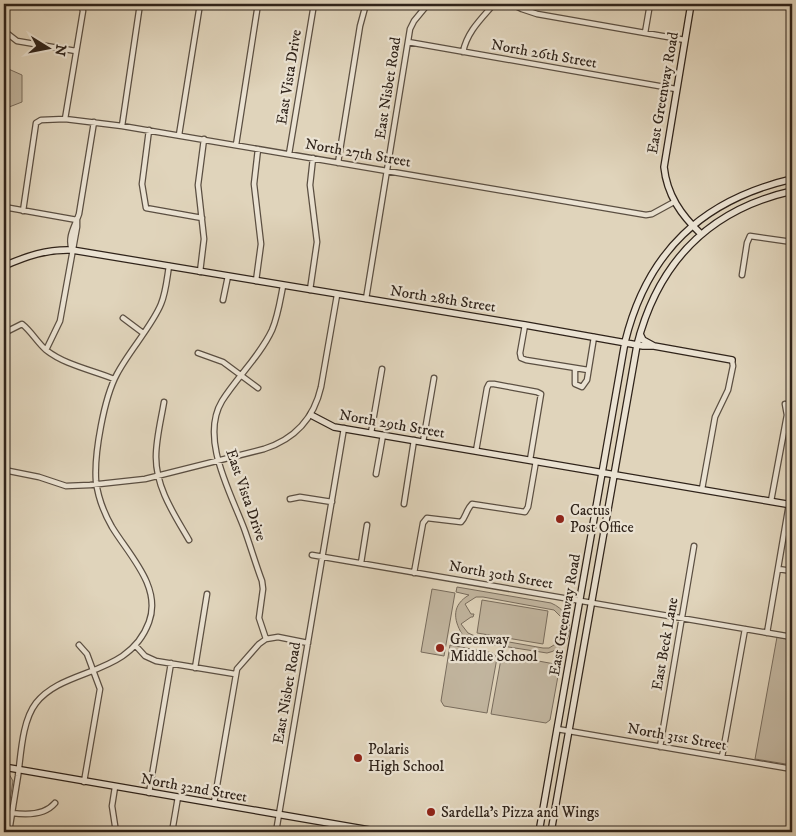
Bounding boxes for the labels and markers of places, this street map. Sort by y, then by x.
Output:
place label: Cactus Post Office [570,501,634,537]
marker: Cactus Post Office [554,513,566,525]
place label: Greenway Middle School [450,630,538,666]
marker: Greenway Middle School [434,642,446,654]
place label: Polaris High School [368,740,445,776]
marker: Polaris High School [352,752,364,764]
place label: Sardella's Pizza and Wings [441,803,599,822]
marker: Sardella's Pizza and Wings [425,806,437,818]

